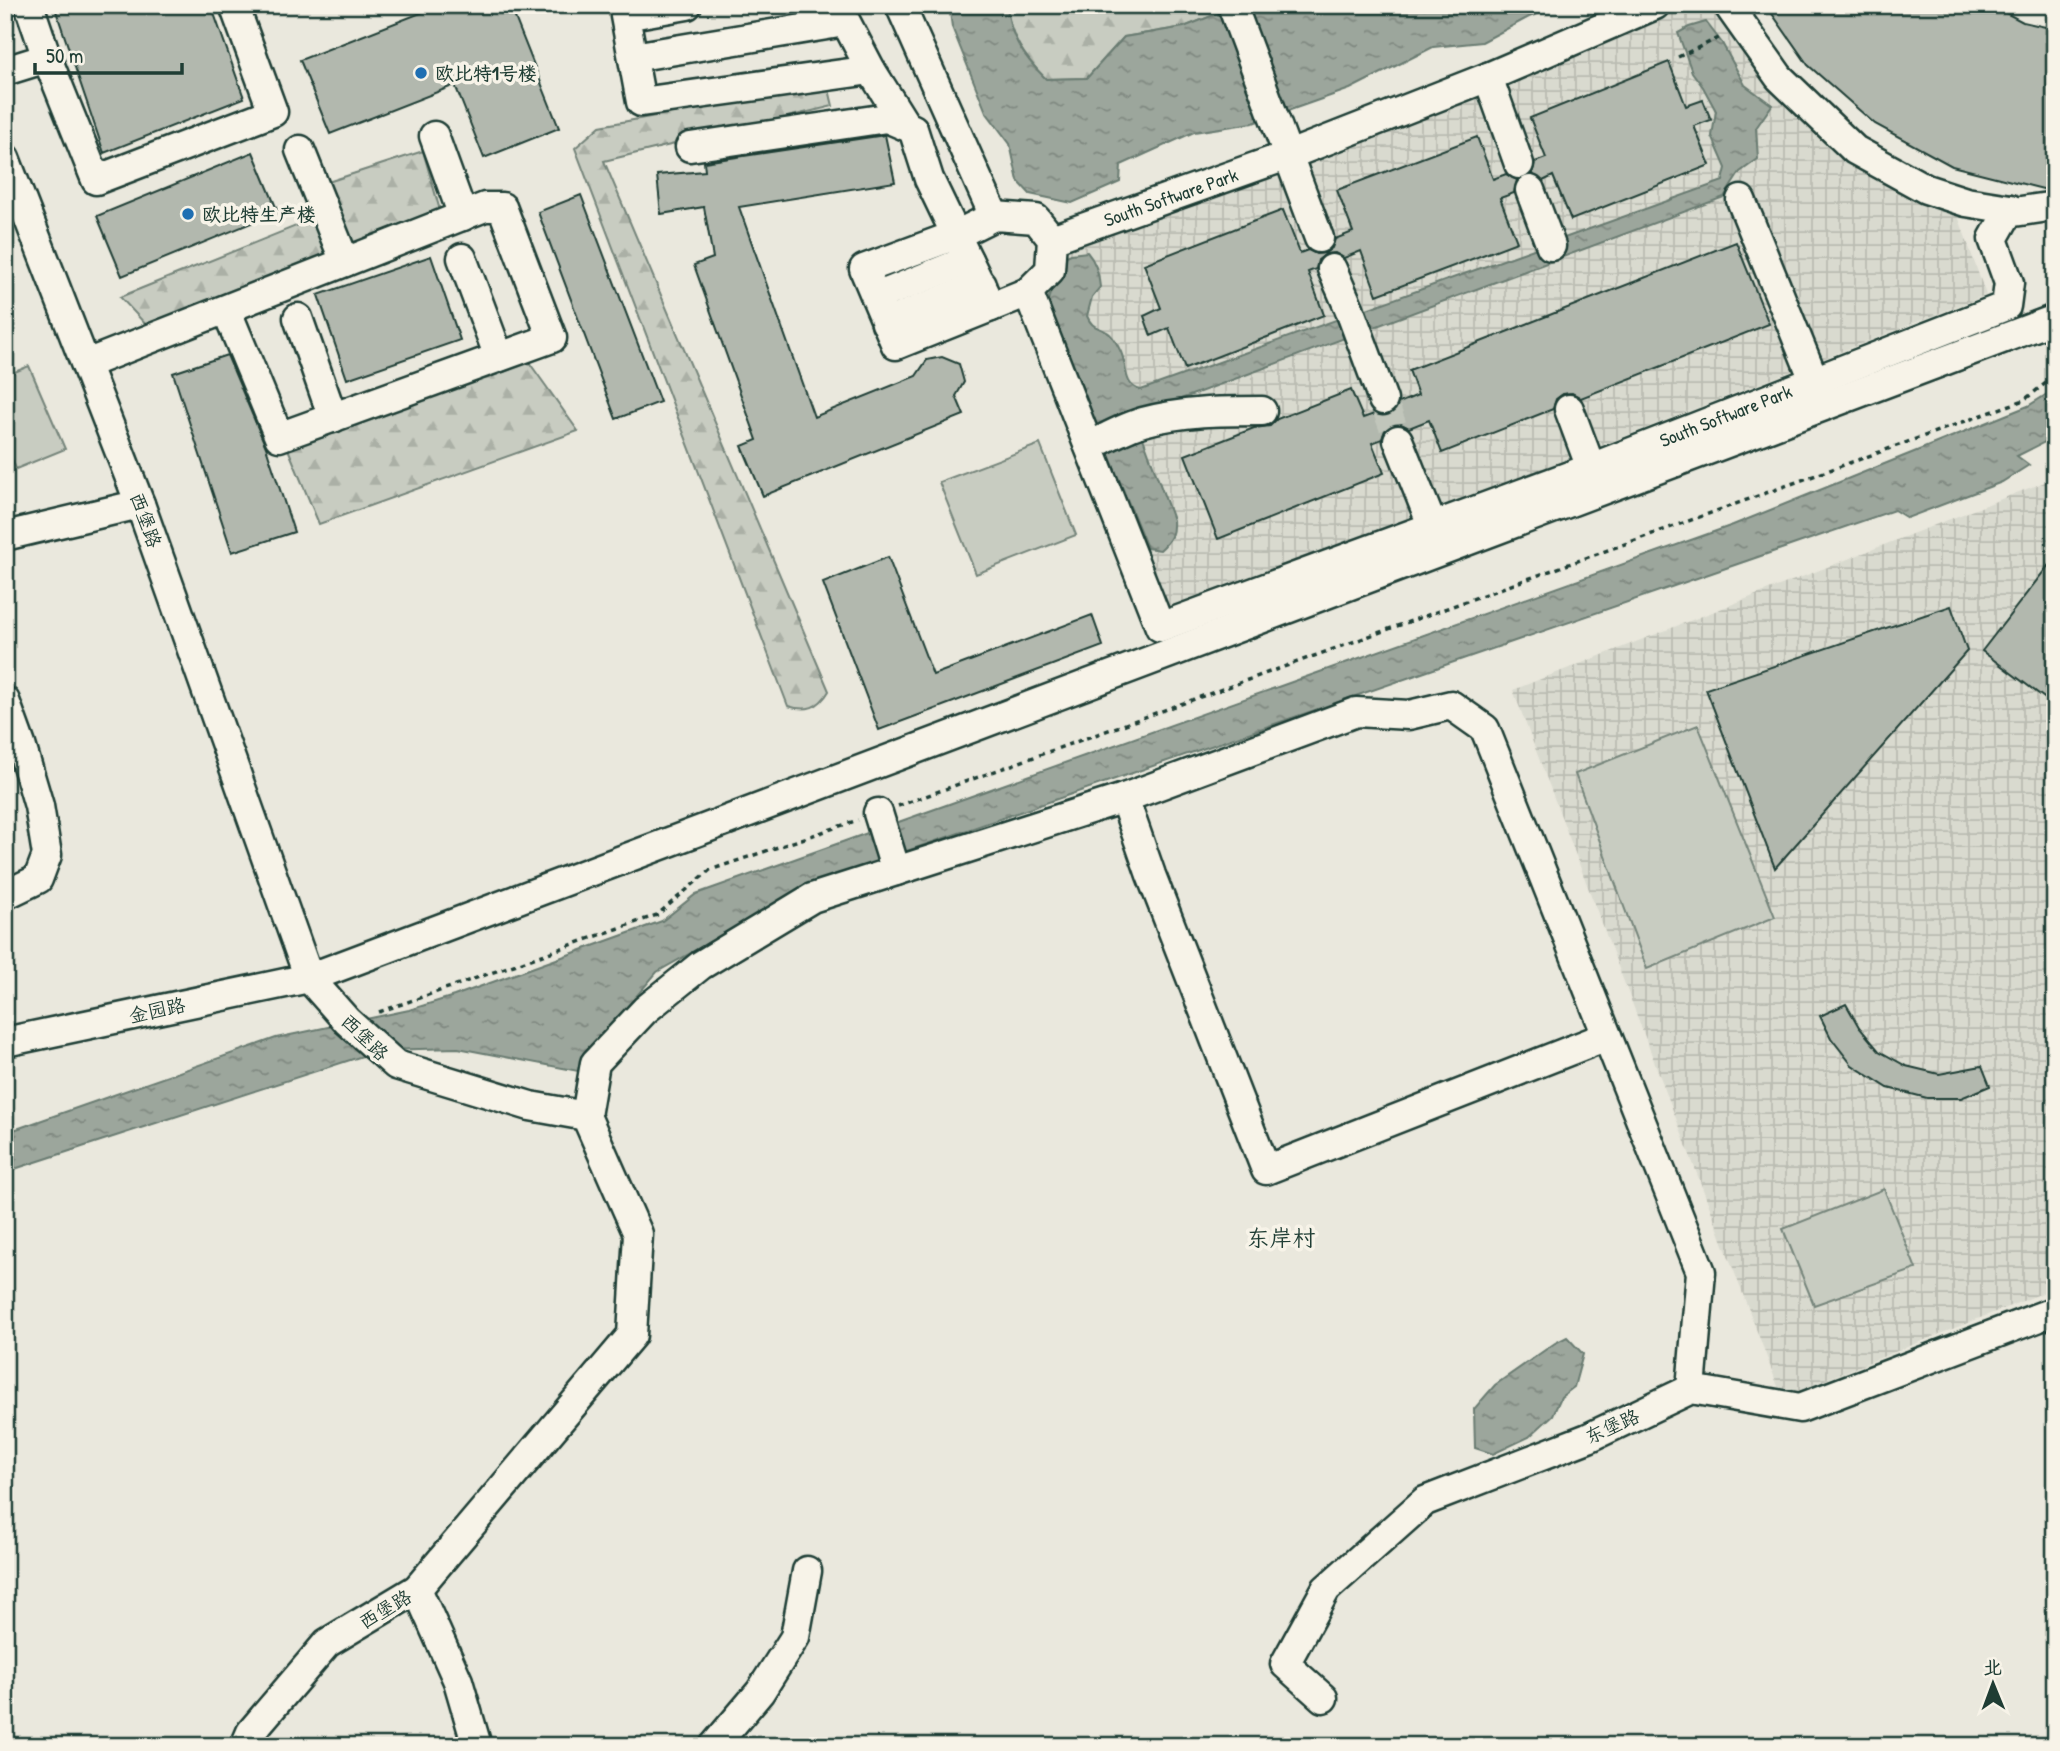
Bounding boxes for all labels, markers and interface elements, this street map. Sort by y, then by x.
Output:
scale bar [35,32,182,76]
text: 50 m [46,41,83,70]
place label: 欧比特1号楼 [435,60,537,86]
marker: 欧比特1号楼 [413,65,429,81]
street label: South Software Park [1100,161,1241,233]
place label: 欧比特生产楼 [202,201,316,227]
marker: 欧比特生产楼 [180,206,196,222]
street label: South Software Park [1656,378,1796,453]
street label: 西堡路 [124,489,168,551]
street label: 金园路 [126,991,188,1029]
street label: 西堡路 [335,1008,395,1066]
district label: 东岸村 [1247,1222,1316,1253]
street label: 东堡路 [1581,1403,1643,1449]
street label: 西堡路 [354,1583,416,1635]
north arrow [1958,1650,2028,1720]
text: 北 [1983,1654,2002,1680]

